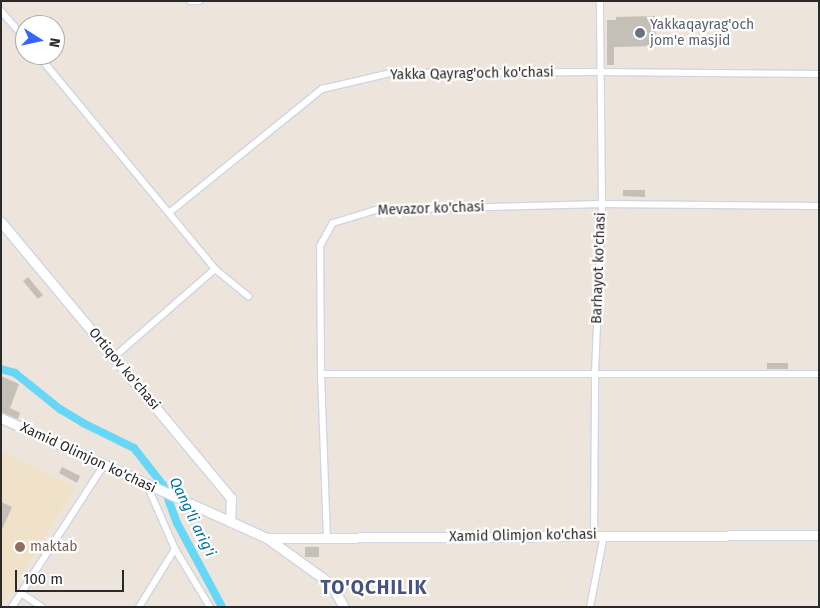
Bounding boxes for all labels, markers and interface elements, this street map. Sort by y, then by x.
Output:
north arrow [15,15,65,65]
place label: Yakkaqayrag'och jom'e masjid [650,17,754,49]
marker: Yakkaqayrag'och jom'e masjid [634,27,646,39]
text: N [45,36,63,49]
street label: Yakka Qayrag'och ko'chasi [390,64,554,84]
street label: Mevazor ko'chasi [377,199,485,219]
street label: Barhayot ko'chasi [589,212,609,324]
street label: Ortiqov ko'chasi [85,325,163,413]
street label: Xamid Olimjon ko'chasi [18,419,158,497]
water label: Qang'li arig'i [165,474,219,560]
street label: Xamid Olimjon ko'chasi [449,526,597,546]
place label: maktab [30,539,78,555]
marker: maktab [14,541,26,553]
scale bar [18,560,126,592]
text: 100 m [23,570,63,588]
district label: TO'QCHILIK [319,577,429,599]

